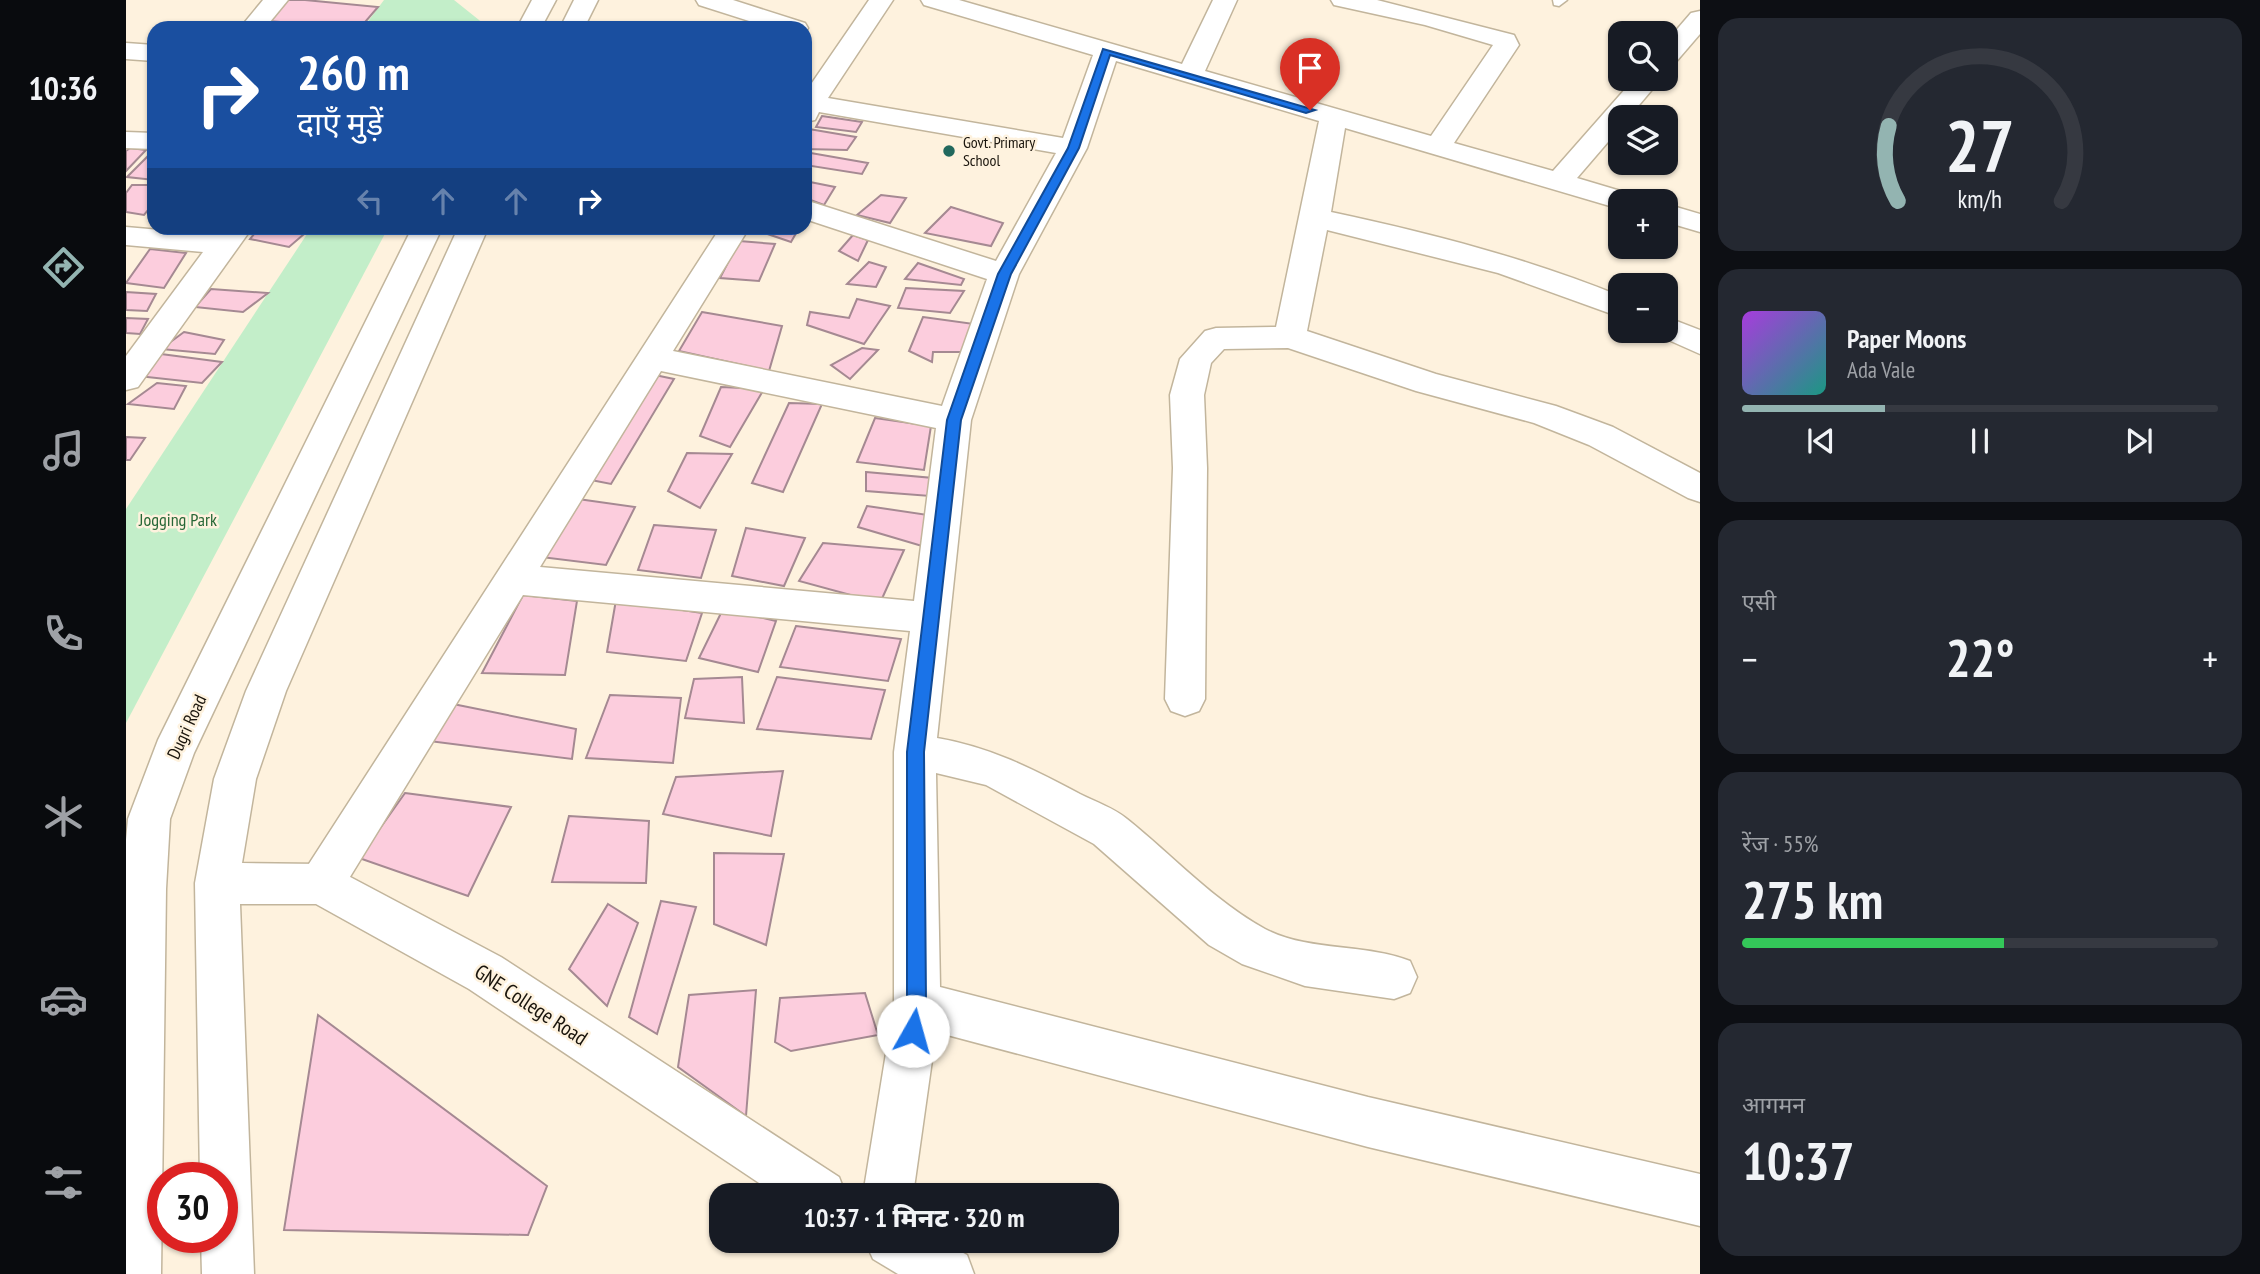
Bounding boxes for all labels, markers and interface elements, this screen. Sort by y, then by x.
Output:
map controls [1608,21,1678,343]
button: search [1608,21,1678,91]
pin [1280,38,1340,110]
text: 260 m [297,40,410,104]
icon: right [182,49,273,140]
icon: arrive [1291,49,1329,87]
text: 10:36 [28,67,98,109]
text: 27 [1945,97,2015,191]
text: दाएँ मुड़ें [297,102,383,144]
button: layers [1608,105,1678,175]
place label: Govt. Primary School [963,132,1035,170]
marker: Govt. Primary School [941,143,957,159]
icon: left [351,182,389,220]
icon: ahead [424,182,462,220]
icon: ahead [497,182,535,220]
icon: right [570,182,608,220]
text: km/h [1958,182,2002,214]
button: + [1608,189,1678,259]
icon: directions [39,243,88,292]
button: − [1608,273,1678,343]
text: Paper Moons [1847,322,1966,355]
text: Ada Vale [1847,355,1915,384]
icon: previous [1802,422,1840,460]
icon: pause [1961,422,1999,460]
icon: next [2120,422,2158,460]
icon: music [39,426,88,475]
park label: Jogging Park [138,508,217,531]
text: एसी [1742,587,1776,616]
icon: phone [39,609,88,658]
text: 22° [1946,624,2014,691]
text: − [1742,634,1758,683]
text: + [2202,634,2218,683]
street label: Dugri Road [162,691,211,763]
icon: climate [39,792,88,841]
text: रेंज · 55% [1742,829,1818,858]
text: 275 km [1742,866,1883,933]
street label: GNE College Road [470,958,593,1051]
icon: car [39,975,88,1024]
position arrow [876,994,950,1068]
text: आगमन [1742,1090,1805,1119]
text: 10:37 [1742,1127,1854,1194]
icon: filters [39,1158,88,1207]
speed limit sign: 30 [147,1162,238,1253]
text: 10:37 · 1 मिनट · 320 m [803,1201,1025,1234]

